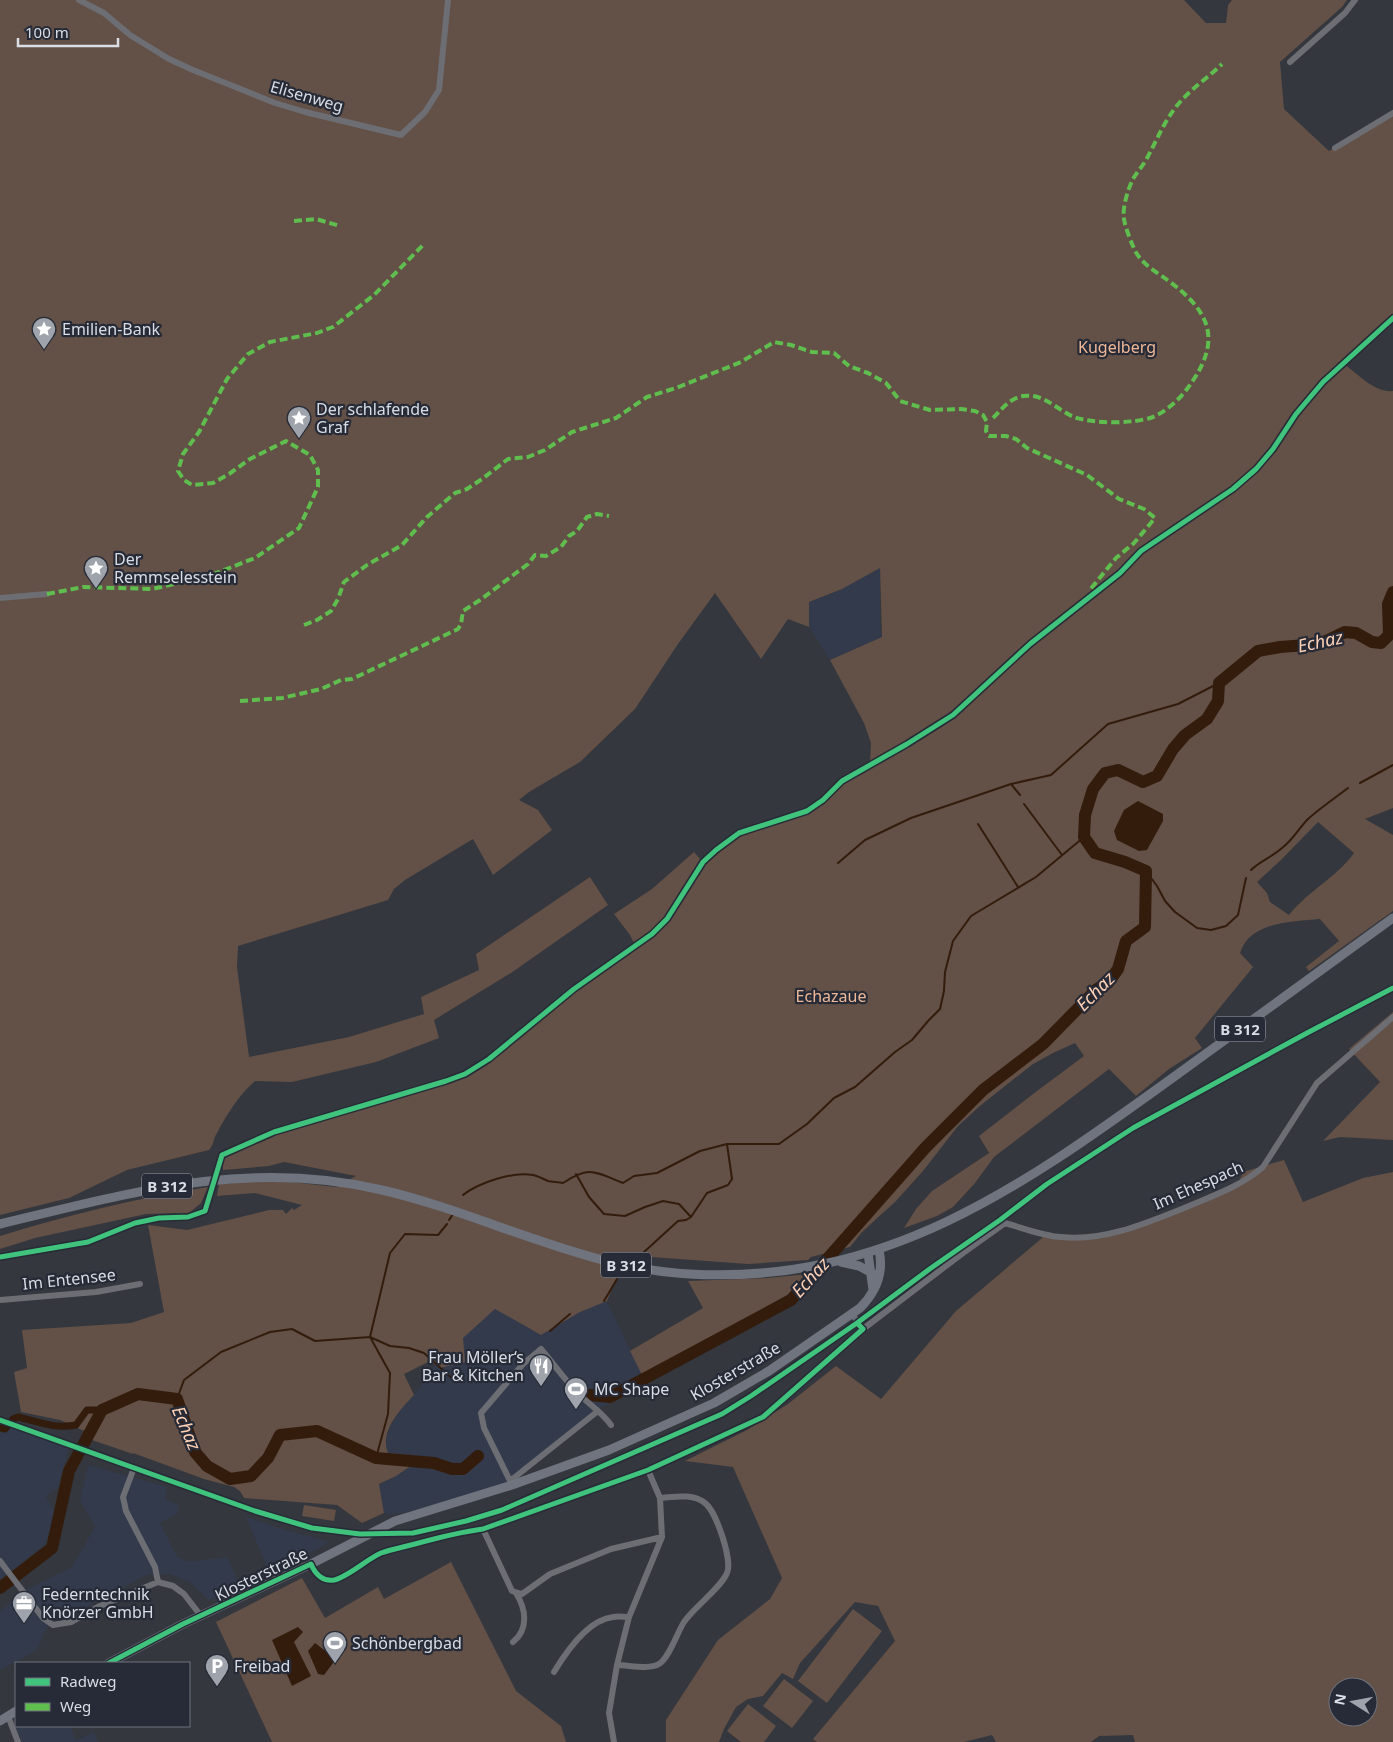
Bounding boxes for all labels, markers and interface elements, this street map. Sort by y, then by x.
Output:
scale bar [18,15,118,47]
text: 100 m [25,22,69,42]
street label: Elisenweg [268,75,346,117]
place icon: Emilien-Bank [31,316,57,350]
place label: Emilien-Bank [62,318,161,340]
park label: Kugelberg [1078,336,1156,358]
place label: Der schlafende Graf [316,398,429,438]
place icon: Der schlafende Graf [286,405,312,439]
place label: Der Remmselesstein [114,548,237,588]
place icon: Der Remmselesstein [83,555,109,589]
water label: Echaz [1295,624,1345,658]
water label: Echaz [1070,966,1120,1016]
park label: Echazaue [796,985,866,1007]
road number: B 312 [1215,1016,1265,1042]
street label: Im Ehespach [1149,1155,1247,1215]
road number: B 312 [142,1174,192,1198]
road number: B 312 [601,1252,651,1278]
water label: Echaz [786,1252,834,1302]
street label: Im Entensee [21,1263,117,1295]
street label: Klosterstraße [686,1336,784,1406]
place label: Frau Möller‘s Bar & Kitchen [422,1346,524,1386]
restaurant icon: Frau Möller‘s Bar & Kitchen [528,1353,554,1387]
sports icon: MC Shape [563,1376,589,1410]
place label: MC Shape [594,1378,669,1400]
water label: Echaz [167,1402,207,1454]
street label: Klosterstraße [211,1542,311,1606]
place label: Federntechnik Knörzer GmbH [42,1583,154,1623]
office icon: Federntechnik Knörzer GmbH [11,1590,37,1624]
sports icon: Schönbergbad [322,1630,348,1664]
place label: Schönbergbad [352,1632,462,1654]
parking icon: Freibad [204,1653,230,1687]
place label: Freibad [234,1655,290,1677]
legend [15,1662,190,1727]
text: Radweg [60,1671,116,1691]
north arrow [1328,1677,1378,1727]
text: N [1329,1692,1350,1707]
text: Weg [60,1696,91,1716]

